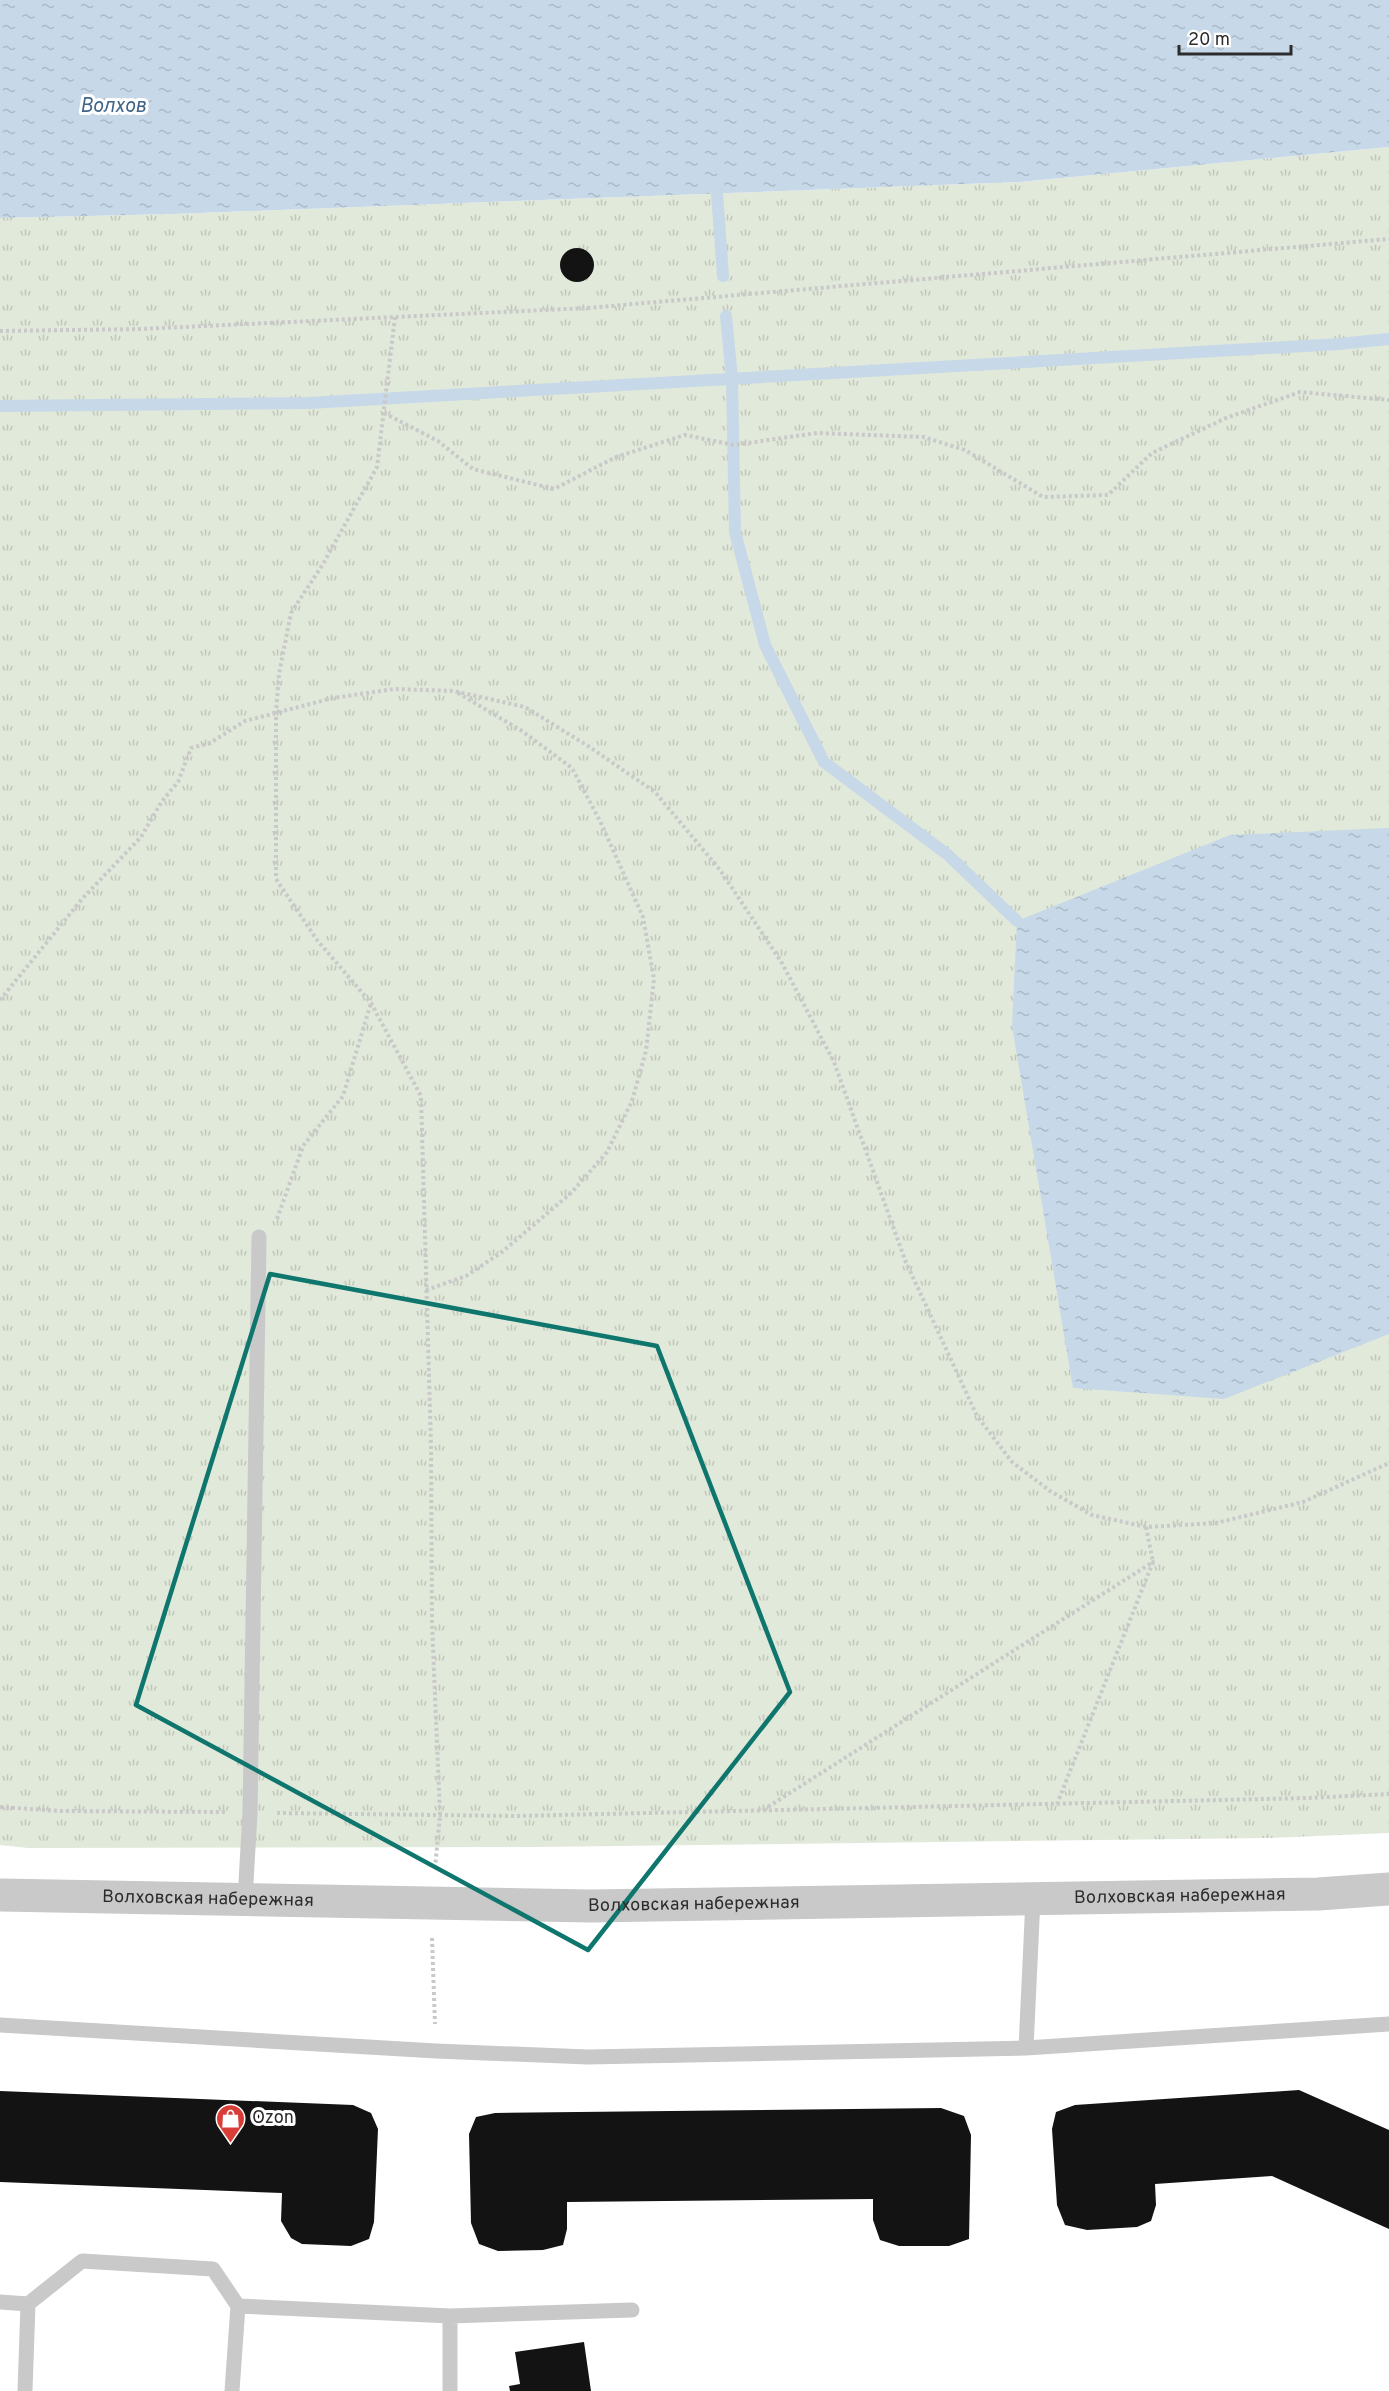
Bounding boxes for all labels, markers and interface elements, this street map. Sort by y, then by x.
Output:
scale bar [1179,18,1292,56]
text: 20 m [1188,29,1230,52]
water label: Волхов [80,94,146,120]
street label: Волховская набережная [1074,1883,1286,1910]
street label: Волховская набережная [102,1885,314,1912]
street label: Волховская набережная [588,1891,800,1918]
shop icon: Ozon [215,2102,247,2144]
place label: Ozon [252,2107,294,2130]

